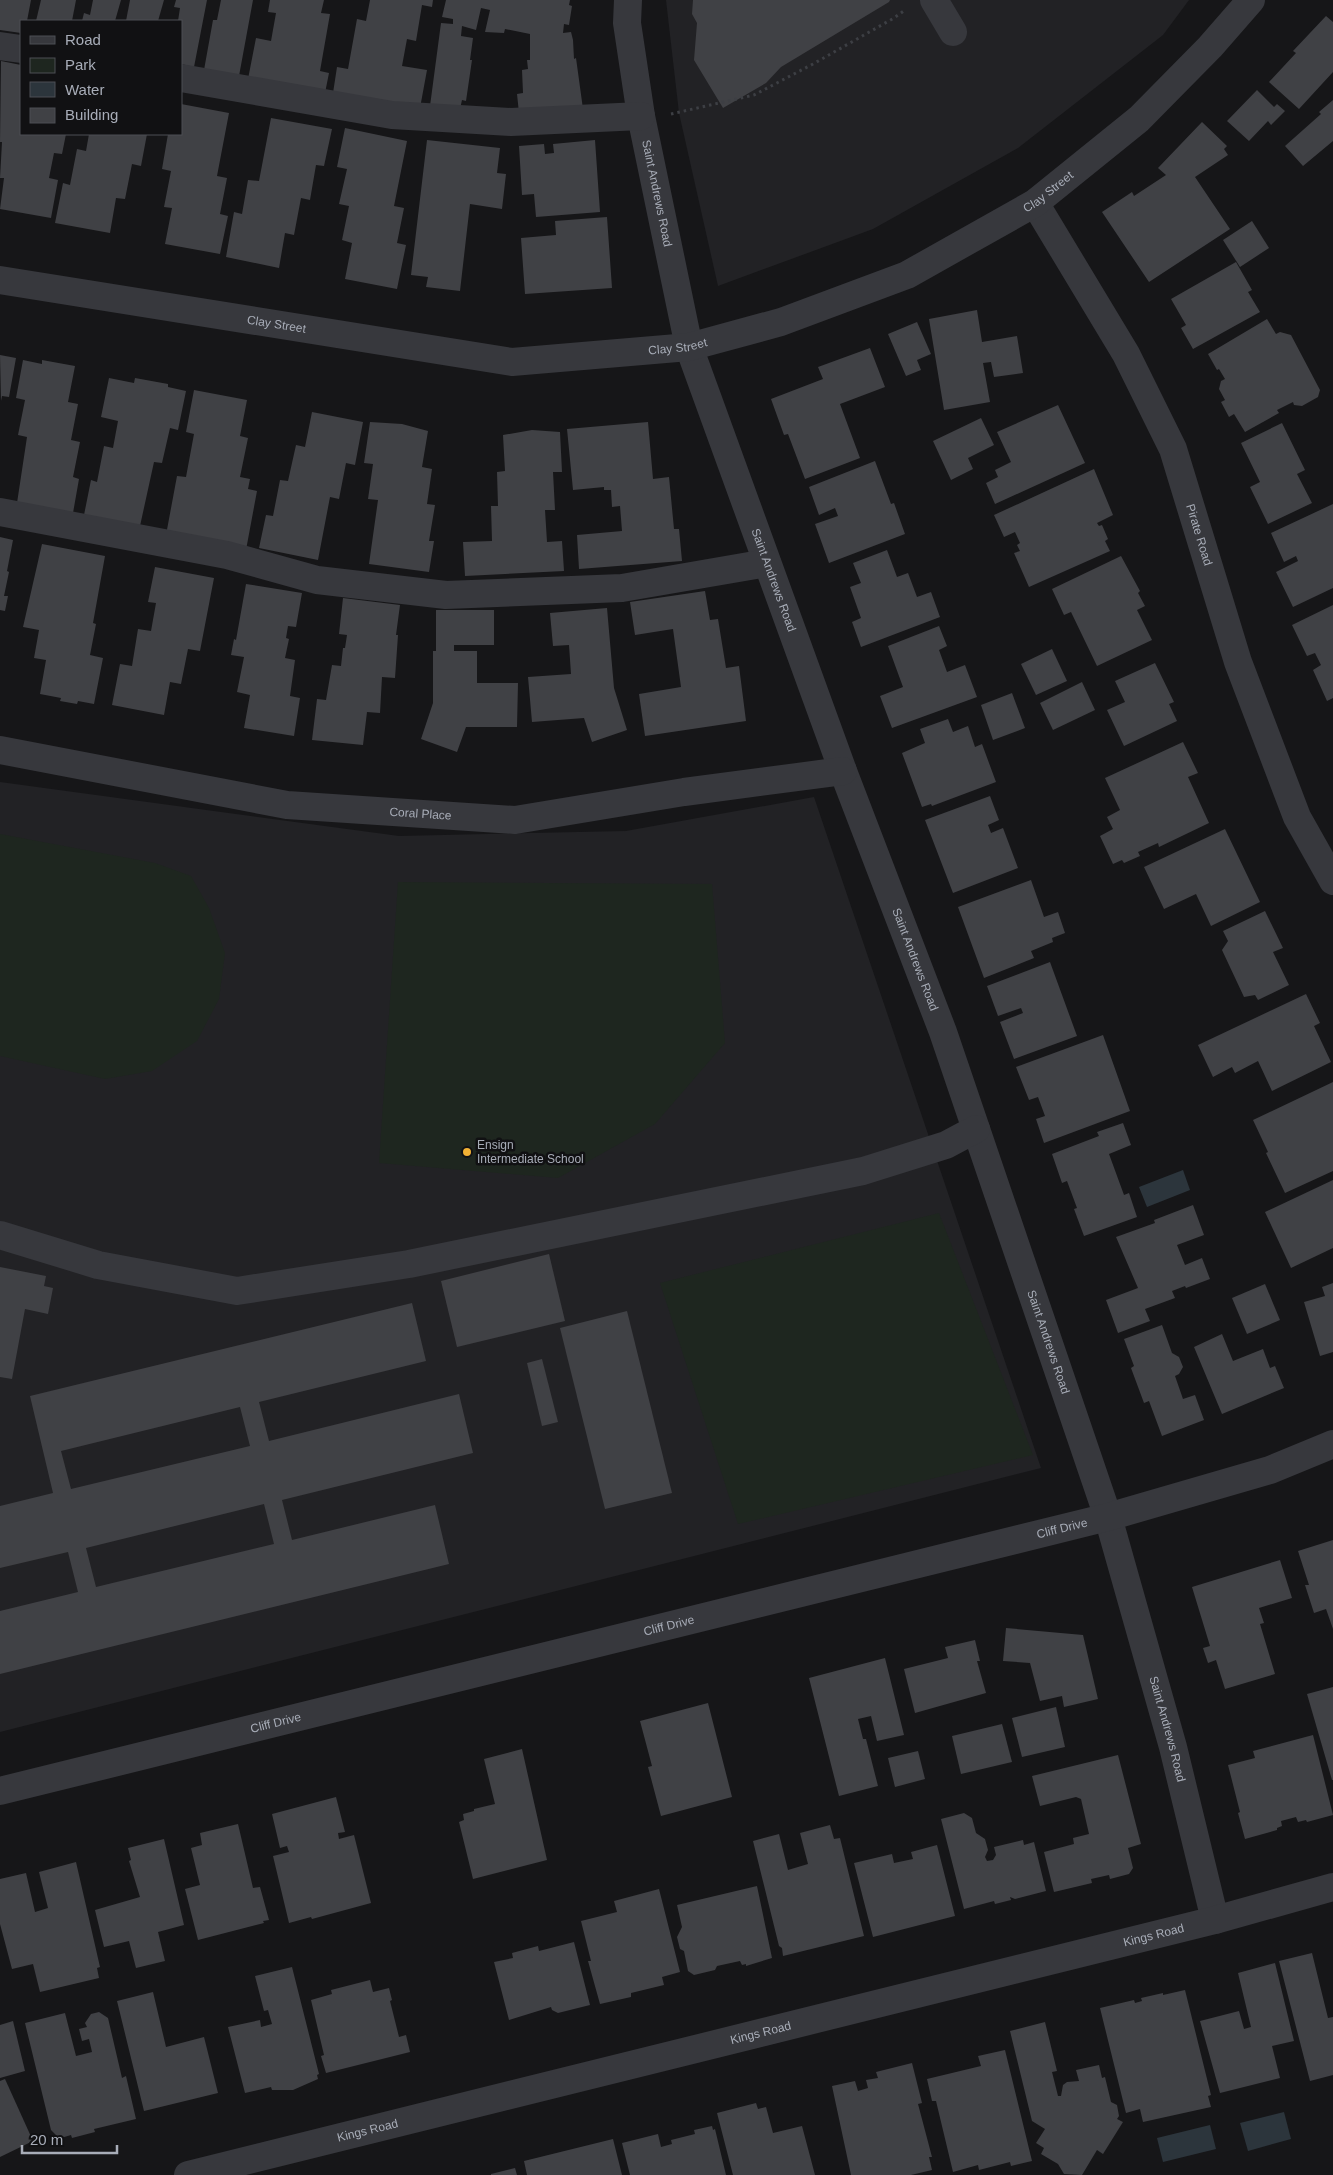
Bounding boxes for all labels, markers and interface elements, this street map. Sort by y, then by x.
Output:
legend [20,20,182,135]
text: Road [65,31,101,48]
text: Park [65,56,96,73]
text: Water [65,81,104,98]
text: Building [65,106,118,123]
street label: Saint Andrews Road [639,139,675,248]
street label: Clay Street [1021,168,1076,215]
street label: Clay Street [246,313,308,336]
street label: Clay Street [648,335,709,357]
street label: Pirate Road [1183,502,1215,567]
street label: Saint Andrews Road [748,527,799,634]
street label: Coral Place [389,805,452,823]
street label: Saint Andrews Road [889,906,941,1013]
place label: Ensign Intermediate School [477,1138,584,1166]
marker: Ensign Intermediate School [461,1146,473,1158]
street label: Saint Andrews Road [1024,1288,1073,1396]
street label: Cliff Drive [1035,1515,1089,1541]
street label: Cliff Drive [642,1613,696,1639]
street label: Saint Andrews Road [1146,1674,1188,1783]
street label: Cliff Drive [249,1710,303,1736]
street label: Kings Road [1122,1921,1186,1950]
street label: Kings Road [729,2019,792,2047]
street label: Kings Road [336,2116,399,2145]
scale bar [22,2122,118,2154]
text: 20 m [30,2131,63,2148]

